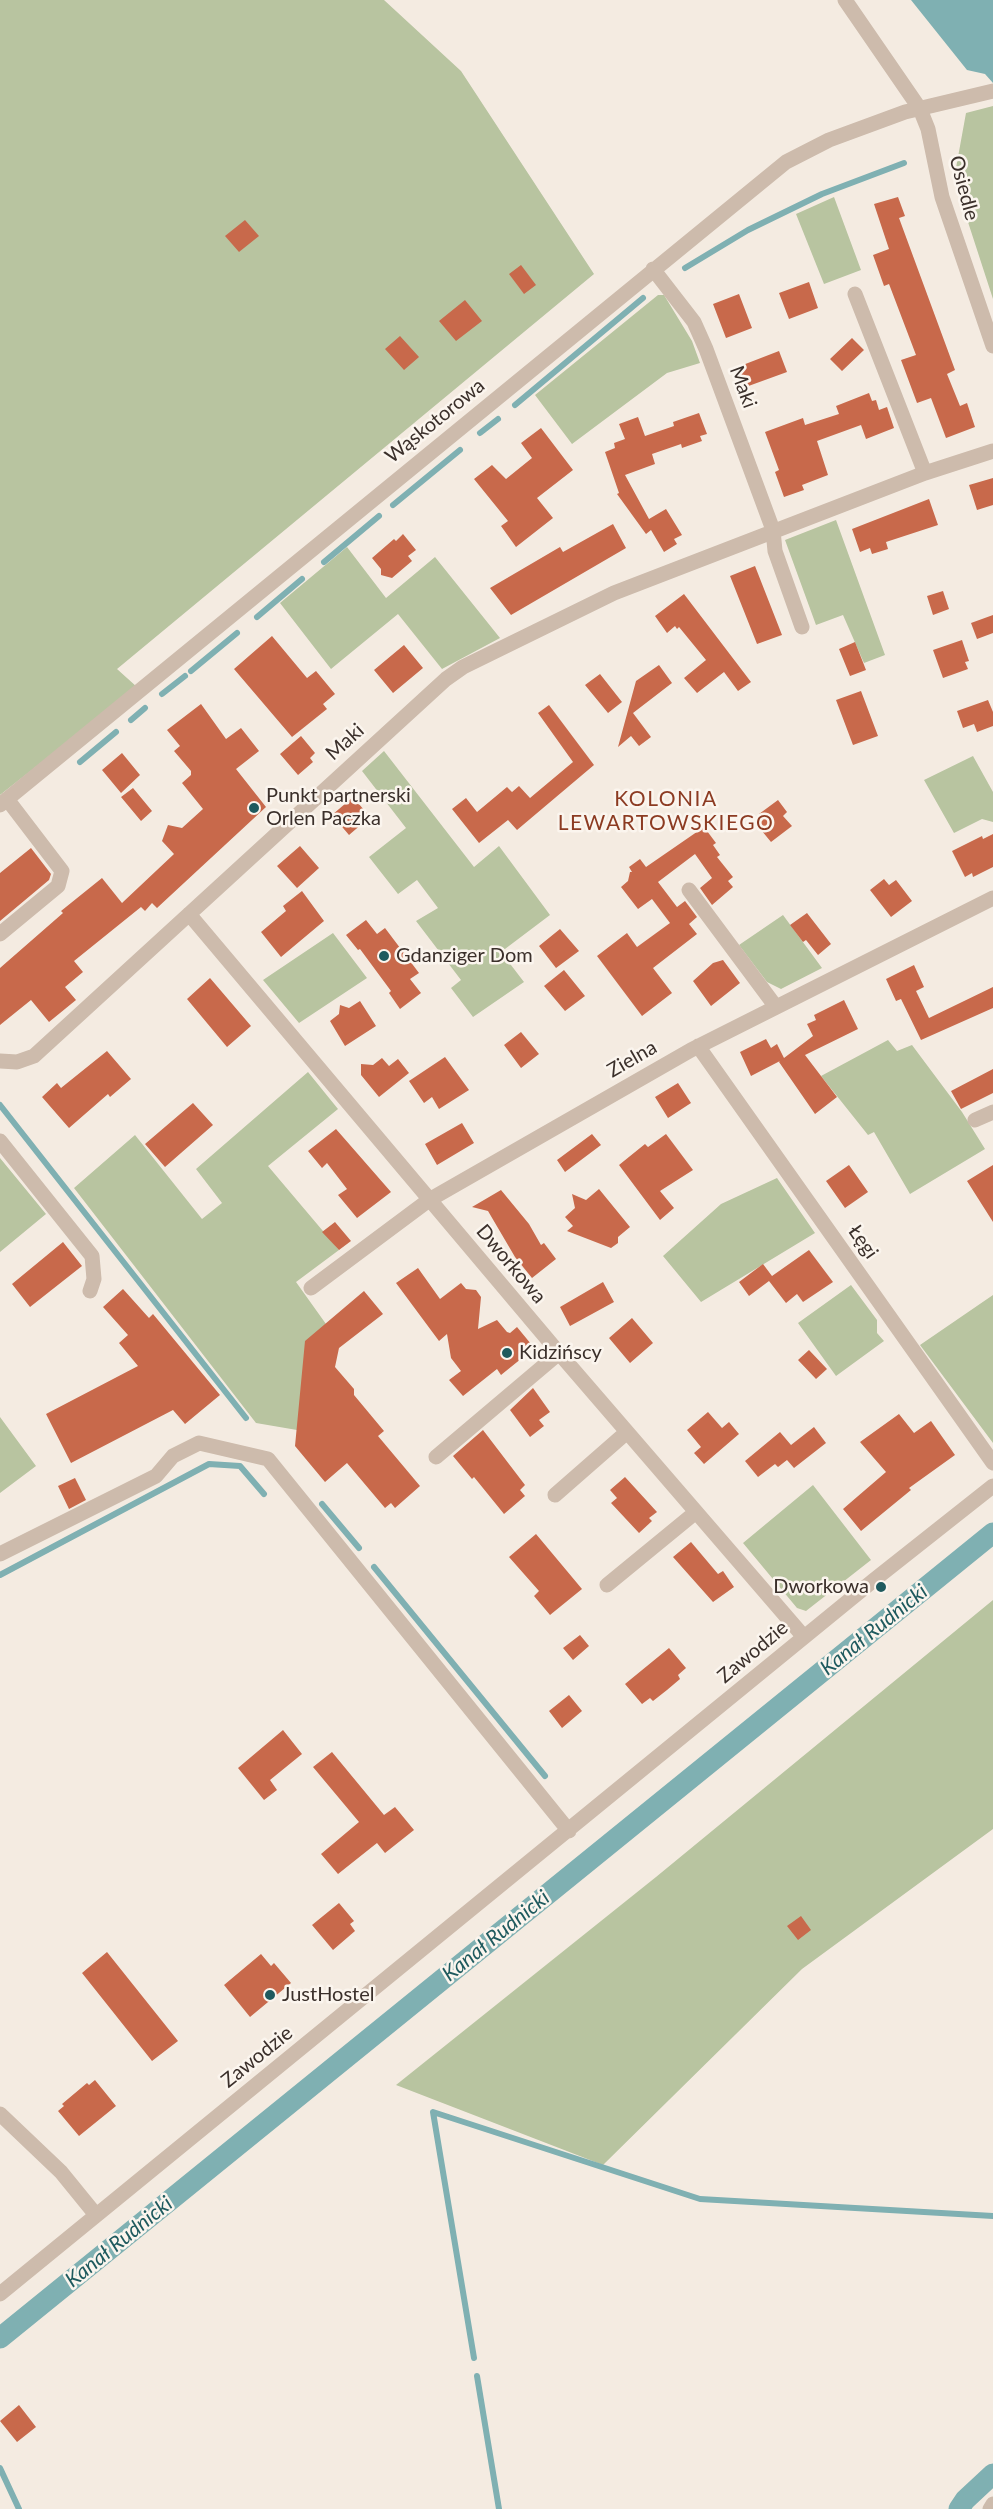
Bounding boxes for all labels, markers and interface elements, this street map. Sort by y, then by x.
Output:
street label: Osiedle [944,153,984,223]
street label: Maki [724,363,762,411]
street label: Wąskotorowa [380,374,490,468]
street label: Maki [321,719,369,765]
place label: Punkt partnerski Orlen Paczka [266,784,411,831]
district label: KOLONIA LEWARTOWSKIEGO [558,786,774,836]
marker: Punkt partnerski Orlen Paczka [247,801,261,815]
place label: Gdanziger Dom [396,944,533,968]
marker: Gdanziger Dom [377,949,391,963]
street label: Zielna [603,1035,661,1083]
street label: Dworkowa [471,1220,551,1308]
street label: Łęgi [843,1221,883,1263]
place label: Kidzińscy [519,1341,602,1365]
marker: Kidzińscy [500,1346,514,1360]
place label: Dworkowa [773,1575,869,1599]
water label: Kanał Rudnicki [815,1579,933,1681]
marker: Dworkowa [874,1580,888,1594]
street label: Zawodzie [713,1616,793,1688]
water label: Kanał Rudnicki [437,1885,555,1987]
place label: JustHostel [282,1983,375,2007]
marker: JustHostel [263,1988,277,2002]
street label: Zawodzie [217,2021,297,2093]
water label: Kanał Rudnicki [60,2191,178,2293]

